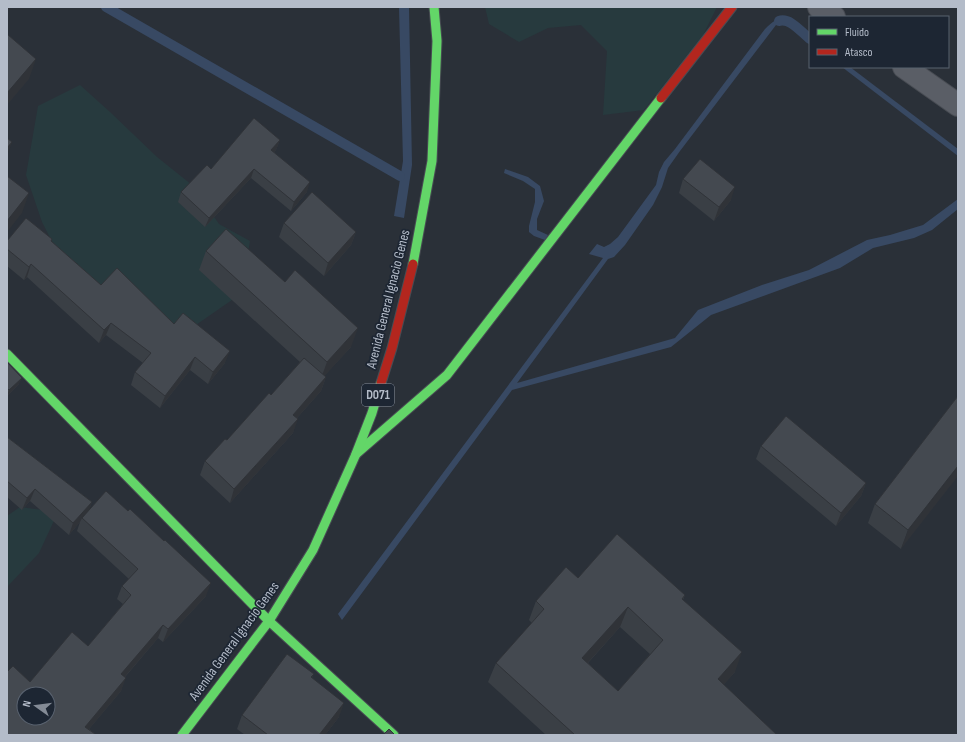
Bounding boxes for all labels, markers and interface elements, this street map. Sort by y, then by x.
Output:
legend [809,16,949,68]
text: Fluido [845,25,869,40]
text: Atasco [844,45,872,60]
street label: Avenida General Ignacio Genes [362,228,413,371]
road number: D071 [362,384,394,406]
street label: Avenida General Ignacio Genes [185,578,283,704]
north arrow [16,686,56,726]
text: N [20,699,34,708]

